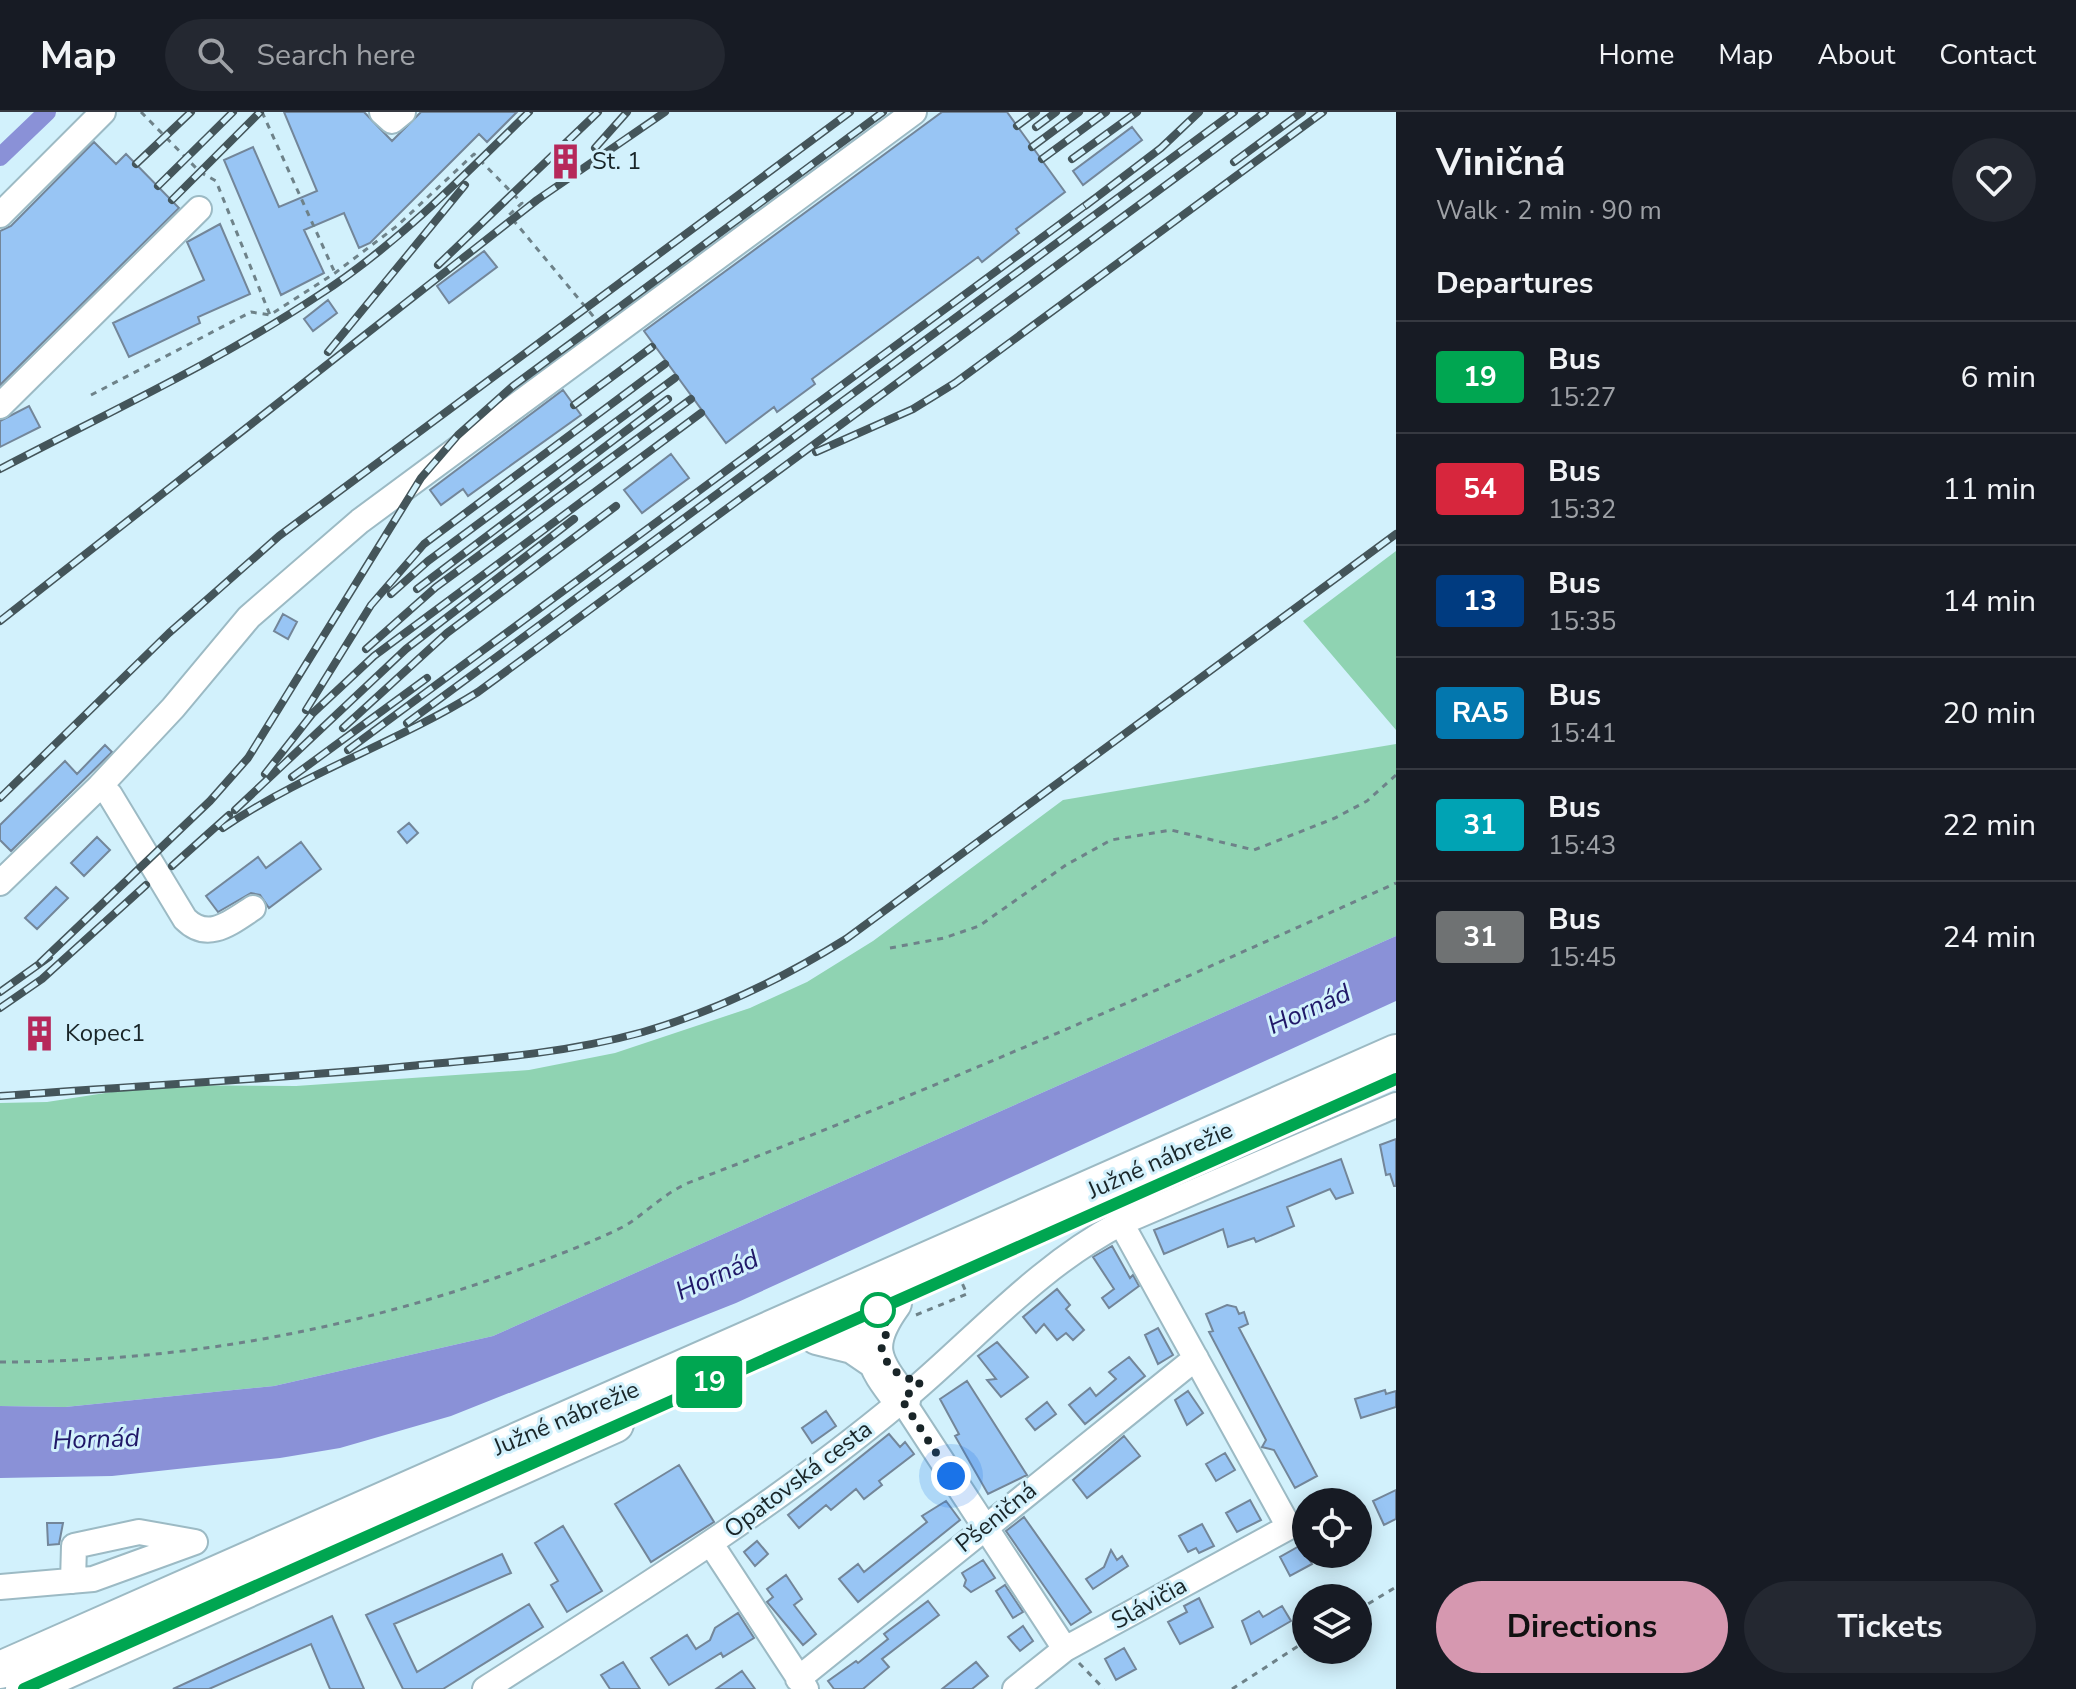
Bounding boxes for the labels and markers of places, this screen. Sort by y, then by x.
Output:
building icon: St. 1 [547,142,585,180]
place label: St. 1 [592,145,642,177]
building icon: Kopec1 [20,1014,58,1052]
place label: Kopec1 [65,1017,145,1049]
unlabelled marker [861,1293,895,1327]

